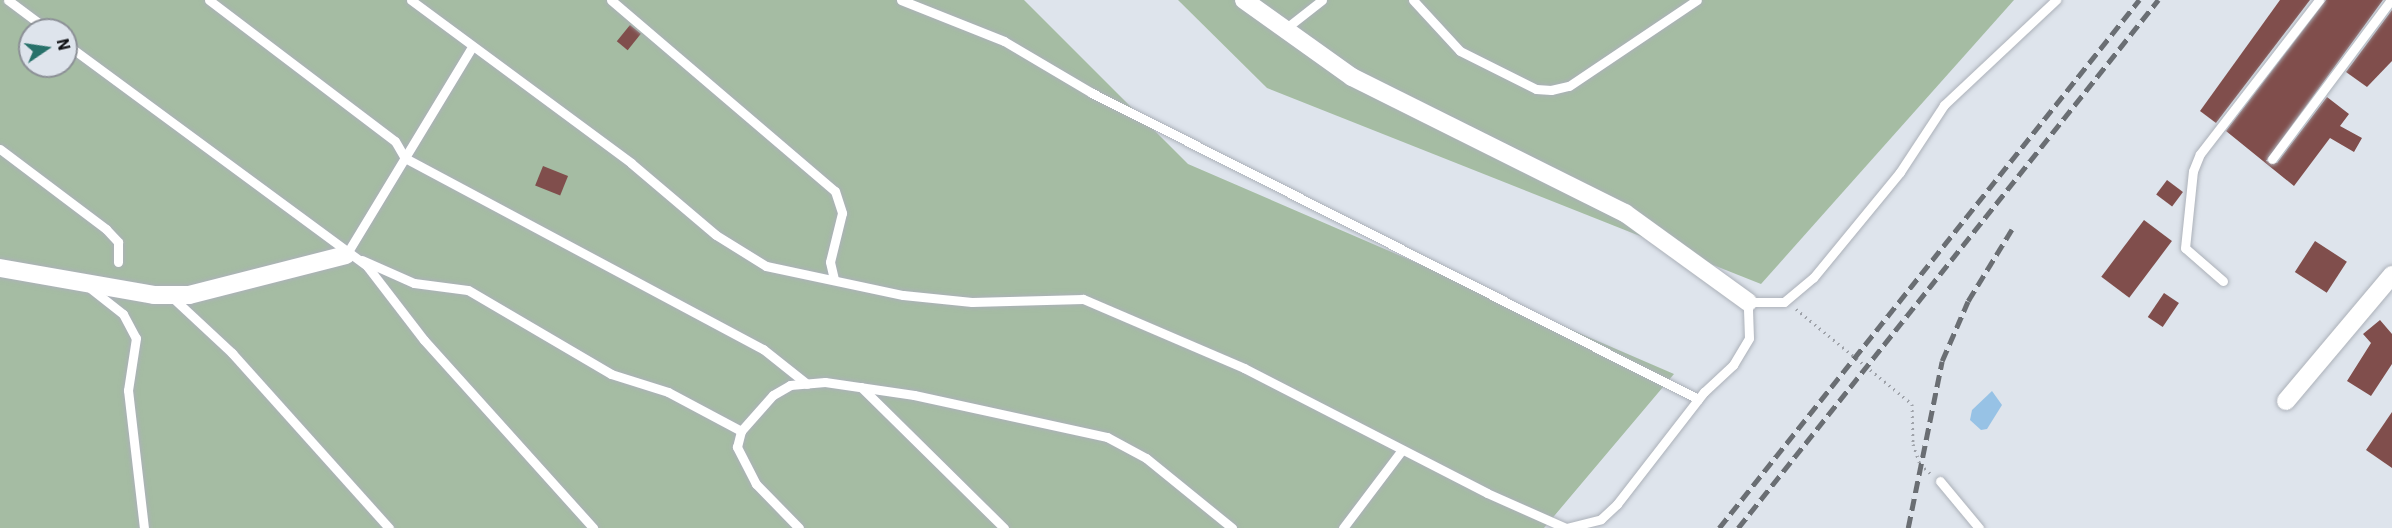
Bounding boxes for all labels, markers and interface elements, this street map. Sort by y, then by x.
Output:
north arrow [18,18,78,78]
text: N [53,37,75,52]

